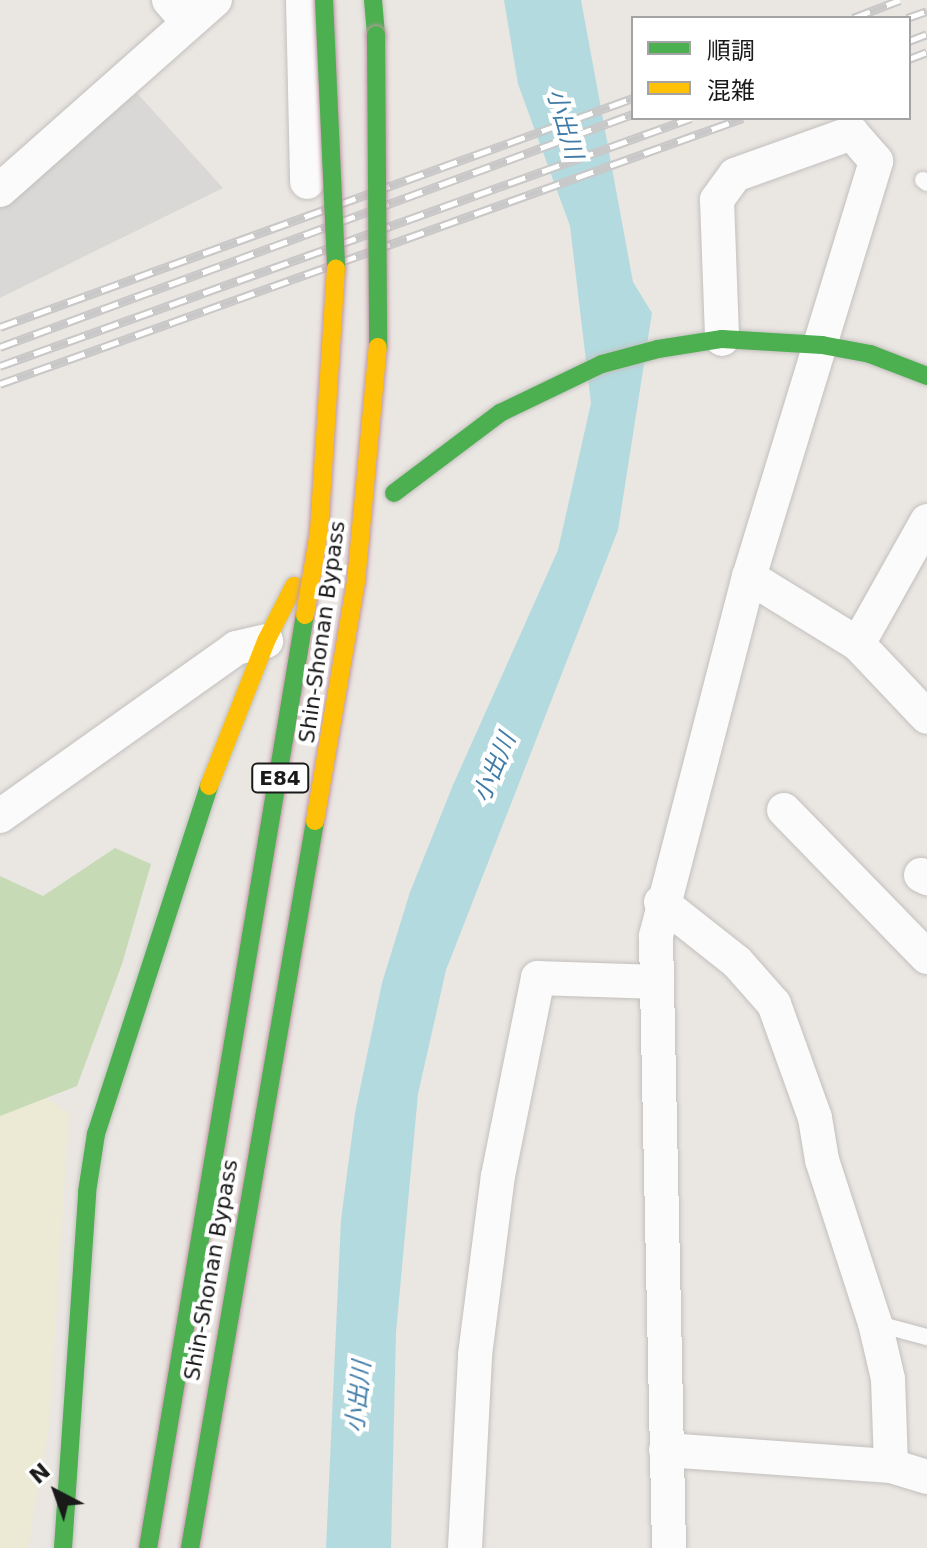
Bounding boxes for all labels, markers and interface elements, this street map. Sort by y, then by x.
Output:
legend [631,16,911,120]
text: 順調 [707,37,755,65]
text: 混雑 [707,77,755,105]
water label: 小出川 [540,85,588,163]
street label: Shin-Shonan Bypass [293,519,351,745]
water label: 小出川 [468,729,522,807]
road number: E84 [250,762,310,794]
street label: Shin-Shonan Bypass [179,1157,243,1383]
water label: 小出川 [341,1360,377,1434]
north arrow [16,1452,96,1532]
text: N [25,1458,55,1489]

